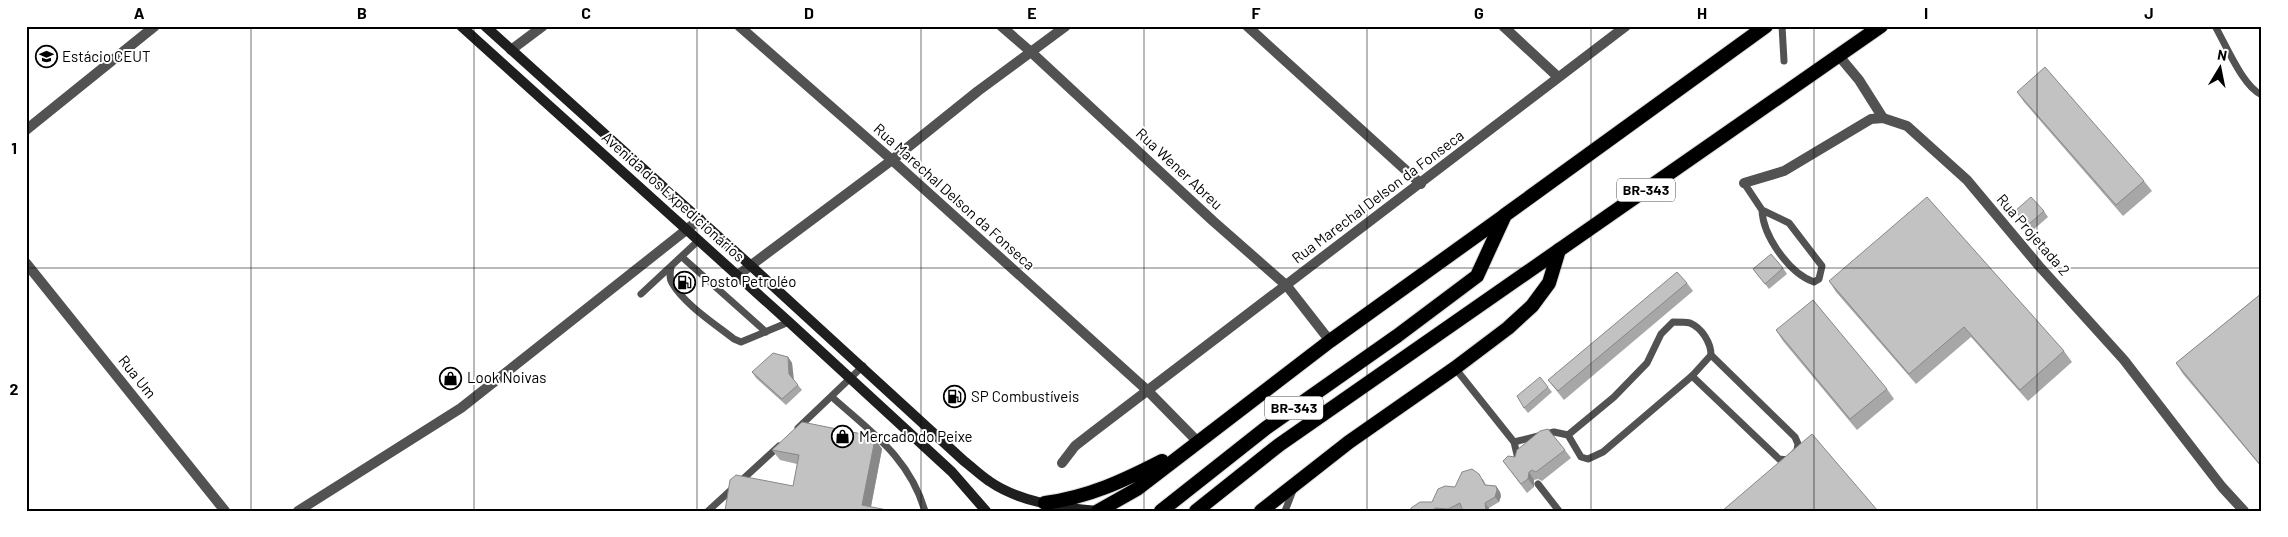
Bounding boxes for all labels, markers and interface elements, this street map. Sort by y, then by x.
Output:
text: A [134,3,145,22]
text: B [357,3,367,22]
text: C [581,3,591,22]
text: D [804,3,814,22]
text: E [1027,3,1037,22]
text: F [1252,3,1261,22]
text: G [1474,3,1484,22]
text: H [1697,3,1707,22]
text: I [1924,3,1928,22]
text: J [2144,3,2154,22]
north arrow [2196,42,2246,92]
school or university icon: Estácio CEUT [34,45,58,69]
text: N [2216,46,2228,64]
place label: Estácio CEUT [62,47,151,65]
street label: Rua Marechal Delson da Fonseca [870,119,1039,273]
street label: Rua Wener Abreu [1133,124,1227,213]
street label: Rua Marechal Delson da Fonseca [1288,126,1467,267]
street label: Avenida dos Expedicionários [599,127,749,265]
text: 1 [11,138,17,157]
road number: BR-343 [1617,178,1675,202]
street label: Rua Projetada 2 [1994,190,2074,279]
fuel station icon: Posto Petroléo [673,270,697,294]
place label: Posto Petroléo [701,272,797,290]
street label: Rua Um [115,351,161,401]
shop icon: Look Noivas [439,366,463,390]
place label: Look Noivas [467,368,546,386]
text: 2 [10,379,19,398]
fuel station icon: SP Combustíveis [943,385,967,409]
place label: SP Combustíveis [971,387,1079,405]
road number: BR-343 [1265,396,1323,419]
shop icon: Mercado do Peixe [831,425,855,449]
place label: Mercado do Peixe [859,427,973,445]

